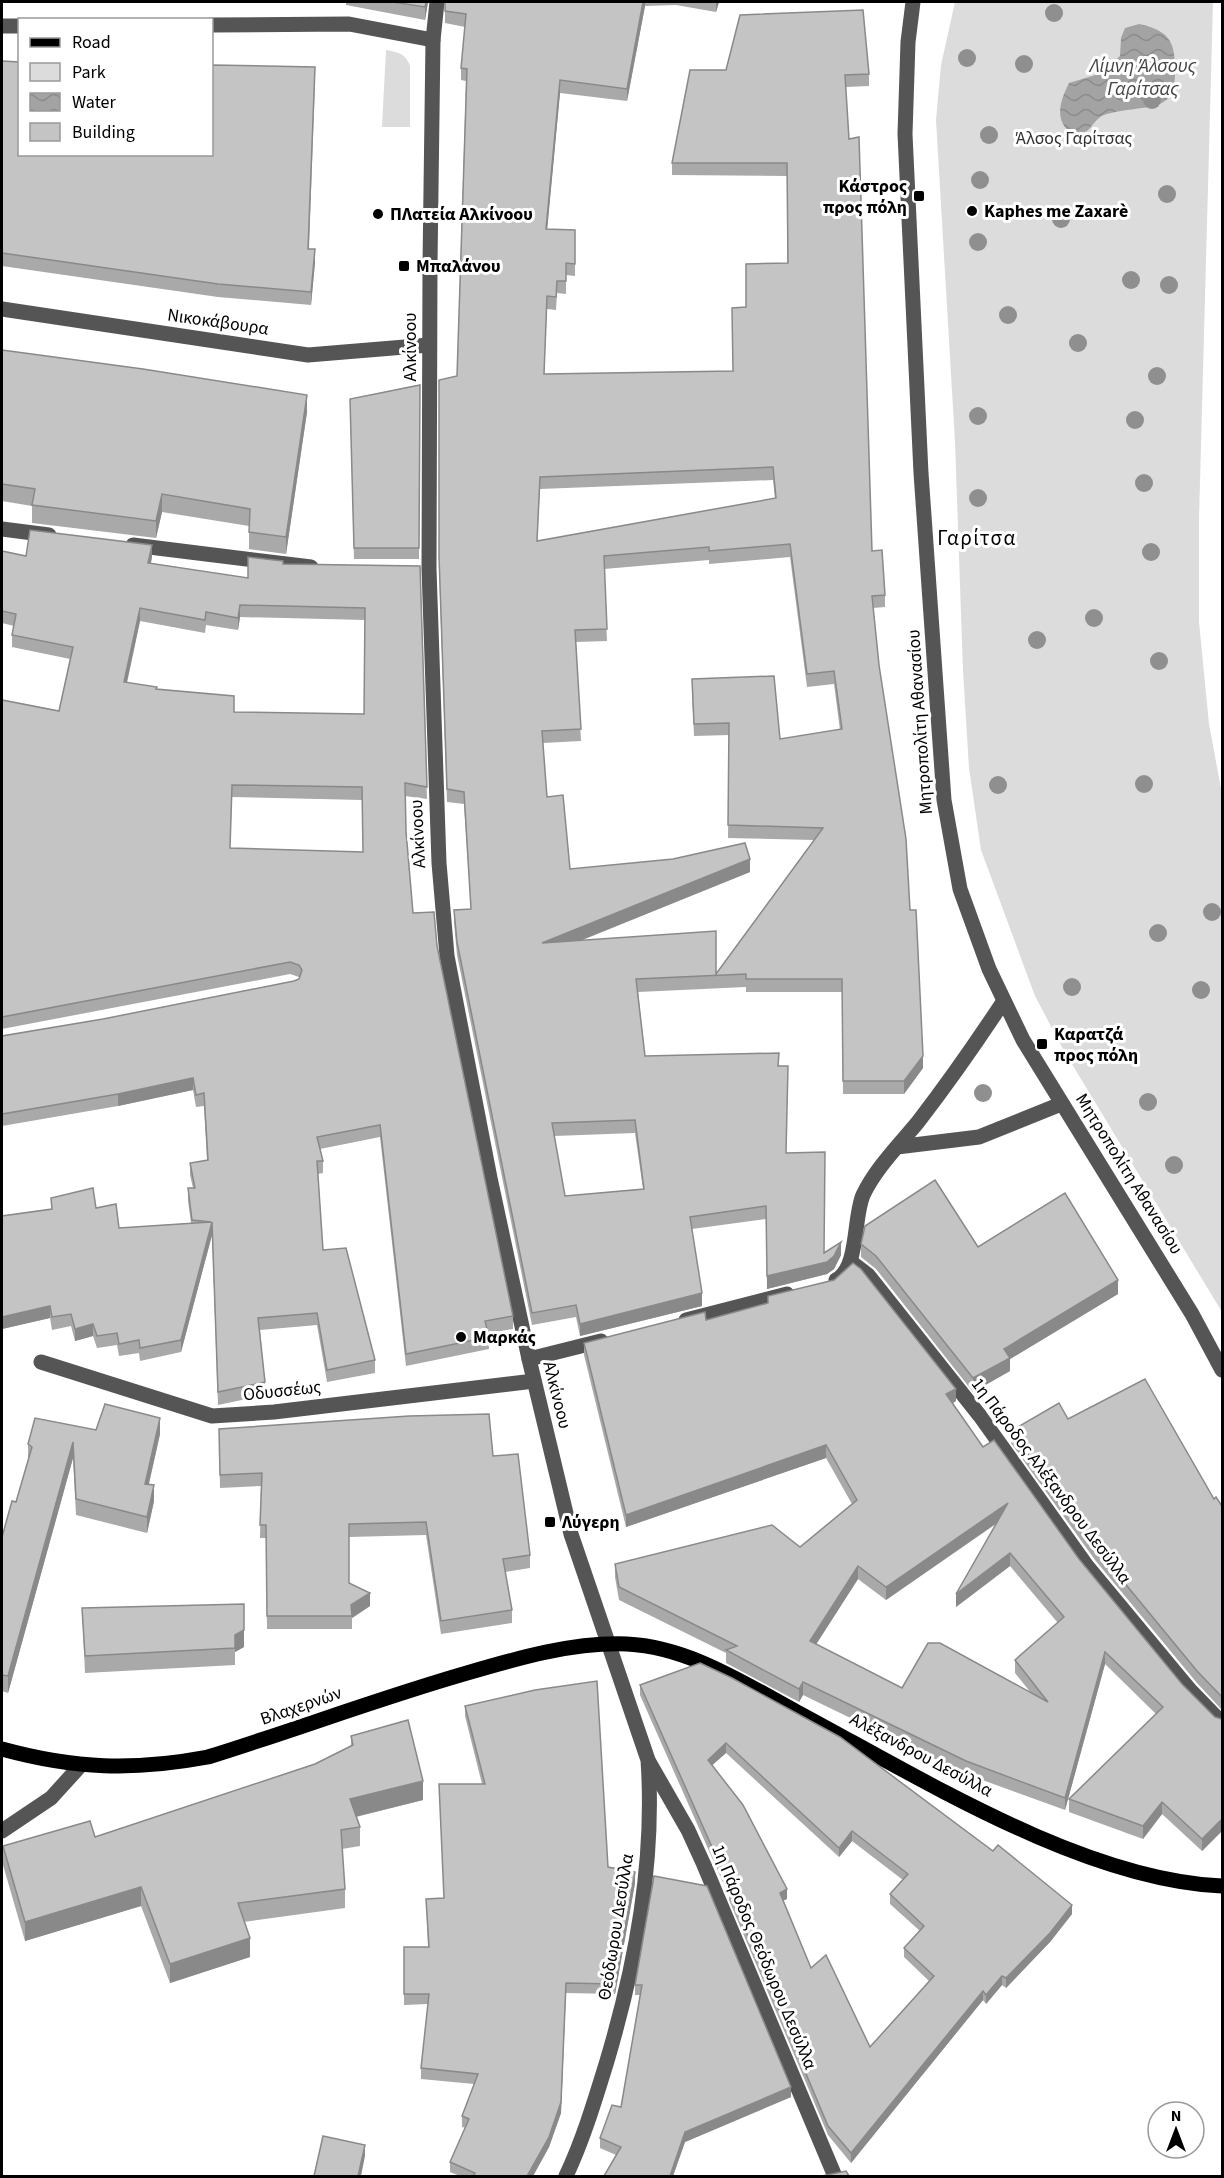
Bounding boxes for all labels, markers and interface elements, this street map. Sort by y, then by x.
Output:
legend [18,18,213,156]
text: Road [72,30,111,55]
water label: Λίμνη Άλσους Γαρίτσας [1088,52,1197,103]
text: Park [72,60,106,85]
text: Water [72,90,116,115]
text: Building [72,120,135,145]
park label: Άλσος Γαρίτσας [1016,126,1133,151]
place label: Κάστρος προς πόλη [823,174,907,220]
marker: Κάστρος προς πόλη [912,189,926,203]
place label: Kaphes me Zaxarè [984,199,1128,224]
place label: ΠΛατεία Αλκίνοου [390,202,533,227]
marker: Kaphes me Zaxarè [965,204,979,218]
marker: ΠΛατεία Αλκίνοου [371,207,385,221]
place label: Μπαλάνου [416,254,501,279]
marker: Μπαλάνου [397,259,411,273]
street label: Νικοκάβουρα [166,303,270,341]
street label: Αλκίνοου [398,313,423,381]
district label: Γαρίτσα [937,523,1017,553]
street label: Μητροπολίτη Αθανασίου [901,629,939,815]
street label: Αλκίνοου [404,799,432,869]
place label: Καρατζά προς πόλη [1054,1022,1138,1068]
marker: Καρατζά προς πόλη [1035,1037,1049,1051]
street label: Μητροπολίτη Αθανασίου [1069,1089,1189,1259]
place label: Μαρκάς [473,1325,536,1350]
marker: Μαρκάς [454,1330,468,1344]
street label: Αλκίνοου [537,1359,577,1431]
street label: 1η Πάροδος Αλέξανδρου Δεσύλλα [965,1373,1137,1589]
street label: Οδυσσέως [242,1374,322,1408]
place label: Λύγερη [561,1510,620,1535]
marker: Λύγερη [543,1515,557,1529]
street label: Βλαχερνών [257,1680,345,1732]
street label: Αλέξανδρου Δεσύλλα [845,1707,997,1803]
street label: 1η Πάροδος Θεόδωρου Δεσύλλα [705,1841,823,2073]
street label: Θεόδωρου Δεσύλλα [592,1852,640,2002]
north arrow [1146,2100,1206,2160]
text: N [1171,2105,1181,2127]

